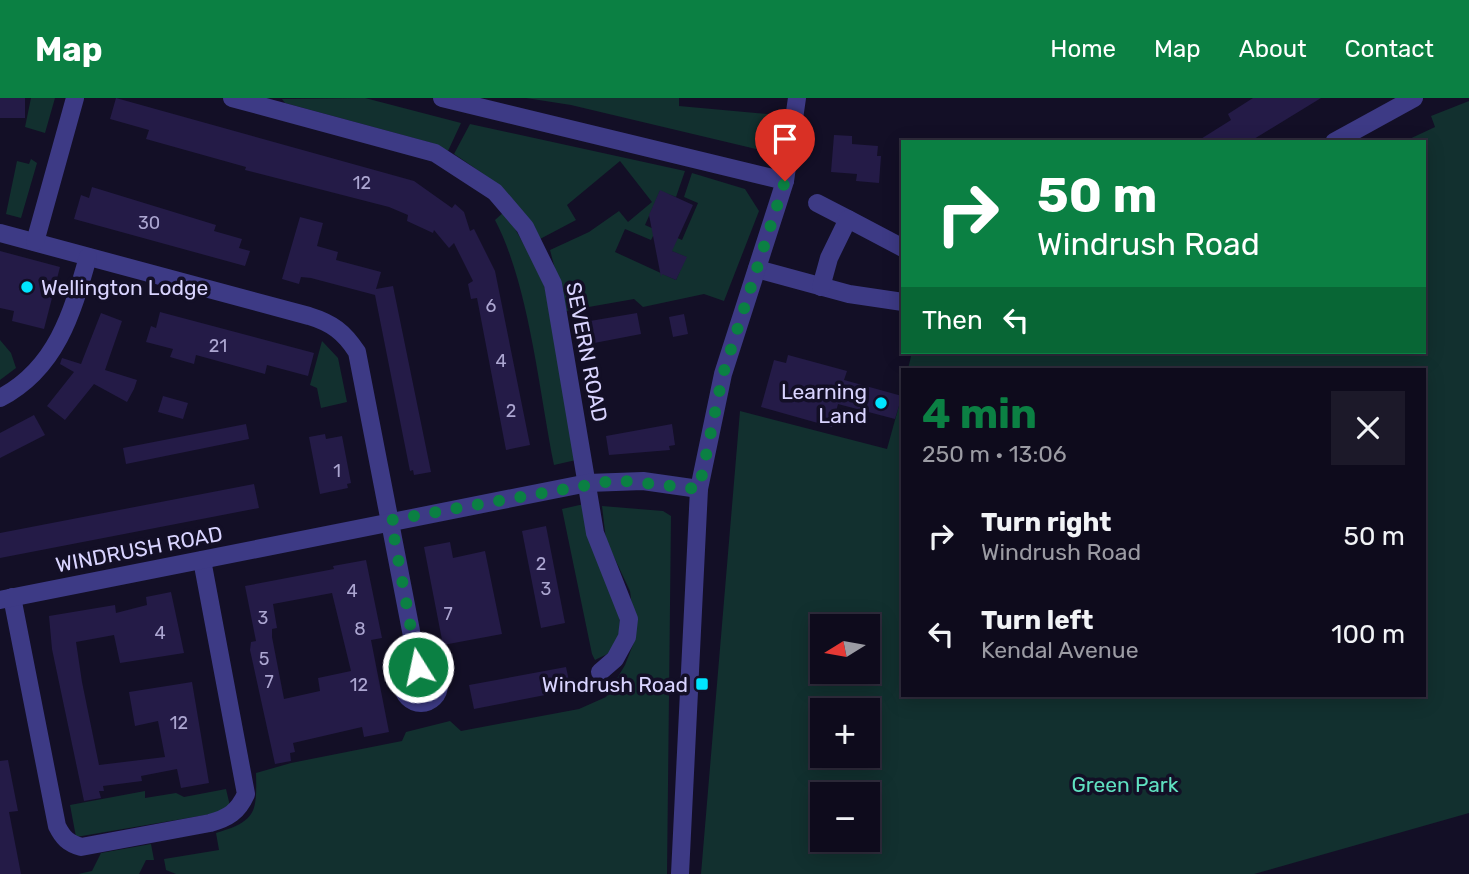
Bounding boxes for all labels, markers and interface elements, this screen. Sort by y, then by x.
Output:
text: Map [35,30,103,69]
text: Home [1050,35,1116,63]
text: Map [1154,35,1201,63]
text: About [1239,35,1307,63]
text: Contact [1345,35,1434,63]
pin [755,109,815,181]
icon: arrive [766,120,804,158]
text: 50 m [1037,166,1157,224]
icon: right [922,168,1013,259]
house number: 12 [353,172,371,194]
house number: 30 [138,212,160,234]
text: Windrush Road [1037,225,1260,263]
place label: Wellington Lodge [41,275,208,300]
marker: Wellington Lodge [19,279,35,295]
street label: SEVERN ROAD [561,280,613,424]
house number: 6 [486,295,497,317]
icon: left [997,301,1035,339]
text: Then [922,305,983,336]
house number: 21 [209,335,227,357]
house number: 4 [495,350,507,372]
place label: Learning Land [781,379,867,428]
text: 4 min [922,389,1037,439]
button: close [1331,391,1405,465]
marker: Learning Land [873,395,889,411]
house number: 2 [506,400,516,422]
text: 250 m · 13:06 [922,440,1067,468]
house number: 1 [333,460,341,482]
text: Turn right [981,507,1111,538]
icon: right [922,517,960,555]
street label: WINDRUSH ROAD [53,521,225,577]
text: 50 m [1344,521,1405,552]
text: Windrush Road [981,538,1141,566]
house number: 2 [536,553,546,575]
house number: 3 [541,578,551,600]
house number: 4 [346,580,358,602]
house number: 7 [443,603,453,625]
text: Turn left [981,605,1093,636]
house number: 3 [258,607,268,629]
north arrow [810,614,880,684]
map controls [810,614,880,852]
icon: left [922,615,960,653]
house number: 8 [354,618,366,640]
text: 100 m [1331,619,1405,650]
house number: 4 [154,622,166,644]
position arrow [381,630,455,704]
text: Kendal Avenue [981,636,1139,664]
house number: 5 [259,648,269,670]
house number: 7 [264,671,274,693]
place label: Windrush Road [542,672,688,697]
house number: 12 [350,674,368,696]
marker: Windrush Road [694,676,710,692]
button: + [810,698,880,768]
house number: 12 [170,712,188,734]
park label: Green Park [1071,772,1179,797]
button: − [810,782,880,852]

